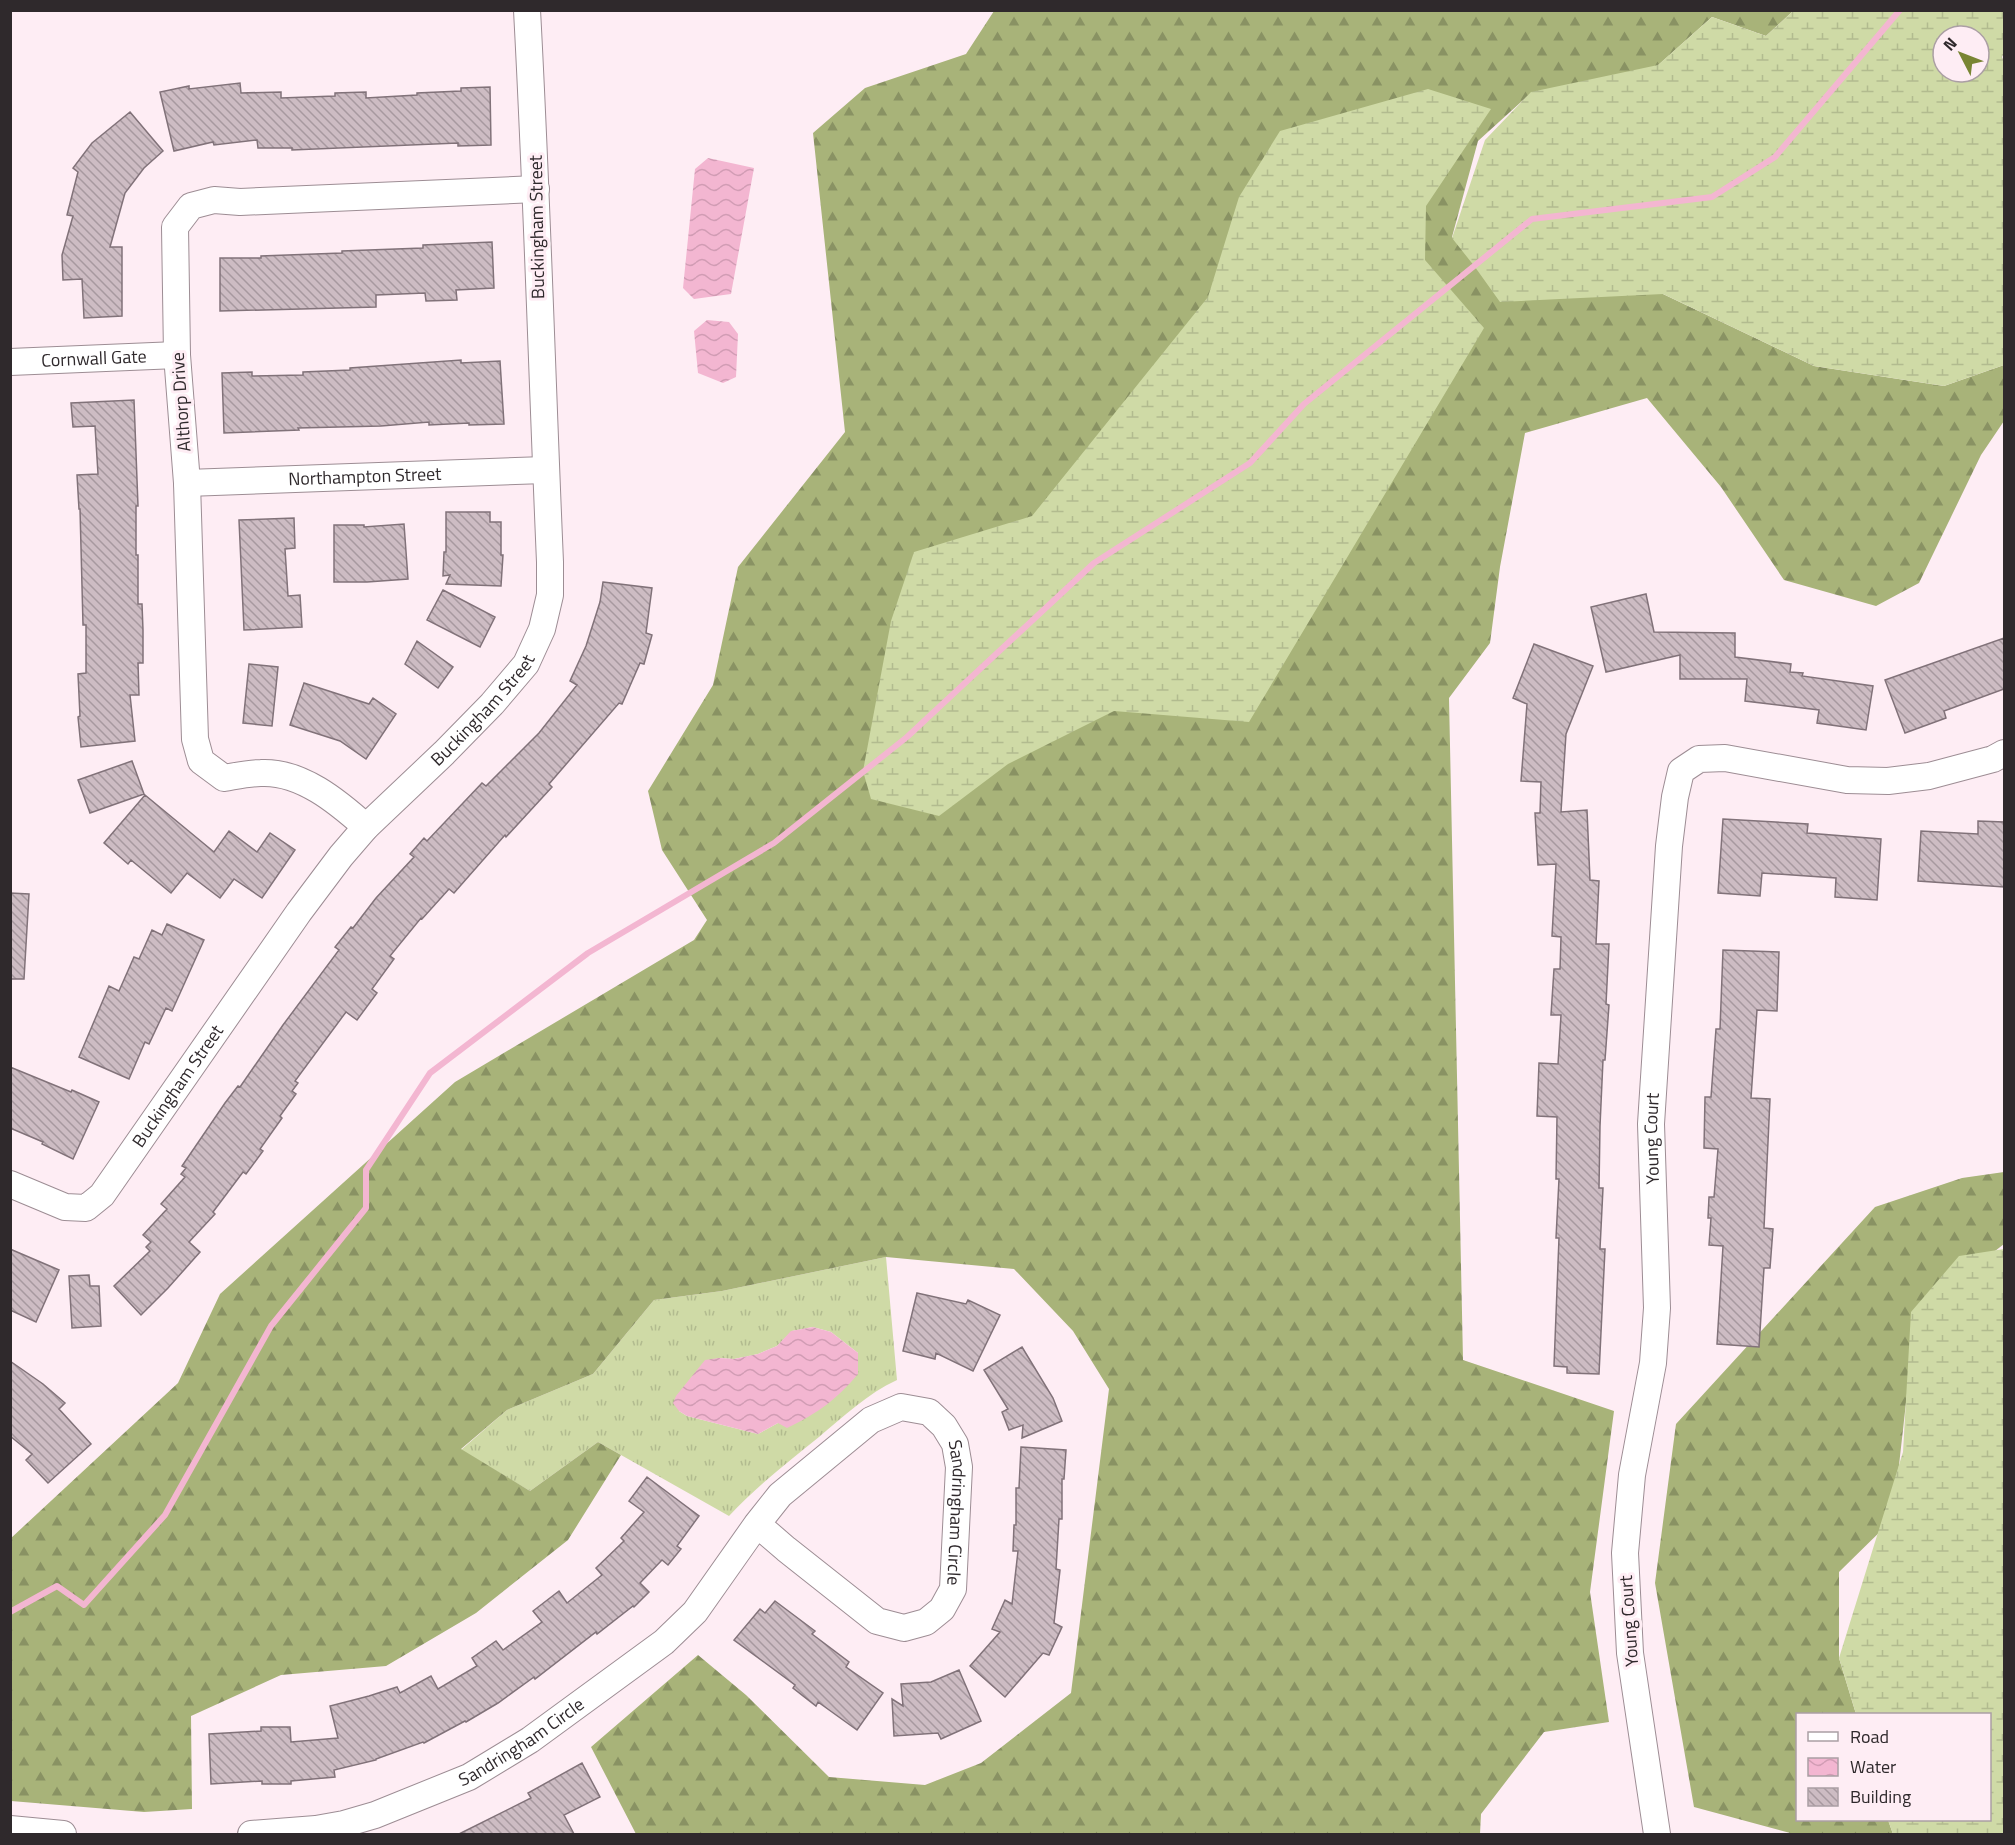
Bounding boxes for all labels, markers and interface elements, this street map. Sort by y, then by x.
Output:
north arrow [1931,24,1991,84]
text: N [1937,32,1962,56]
street label: Buckingham Street [522,154,551,299]
street label: Cornwall Gate [41,342,147,374]
street label: Althorp Drive [164,352,197,453]
street label: Northampton Street [288,460,443,492]
street label: Buckingham Street [424,649,542,772]
street label: Buckingham Street [125,1018,230,1153]
street label: Young Court [1637,1091,1666,1185]
street label: Sandringham Circle [940,1438,973,1586]
street label: Young Court [1612,1574,1645,1668]
street label: Sandringham Circle [454,1691,590,1793]
legend [1796,1713,1991,1821]
text: Road [1850,1723,1889,1750]
text: Water [1850,1753,1896,1780]
text: Building [1850,1783,1911,1810]

